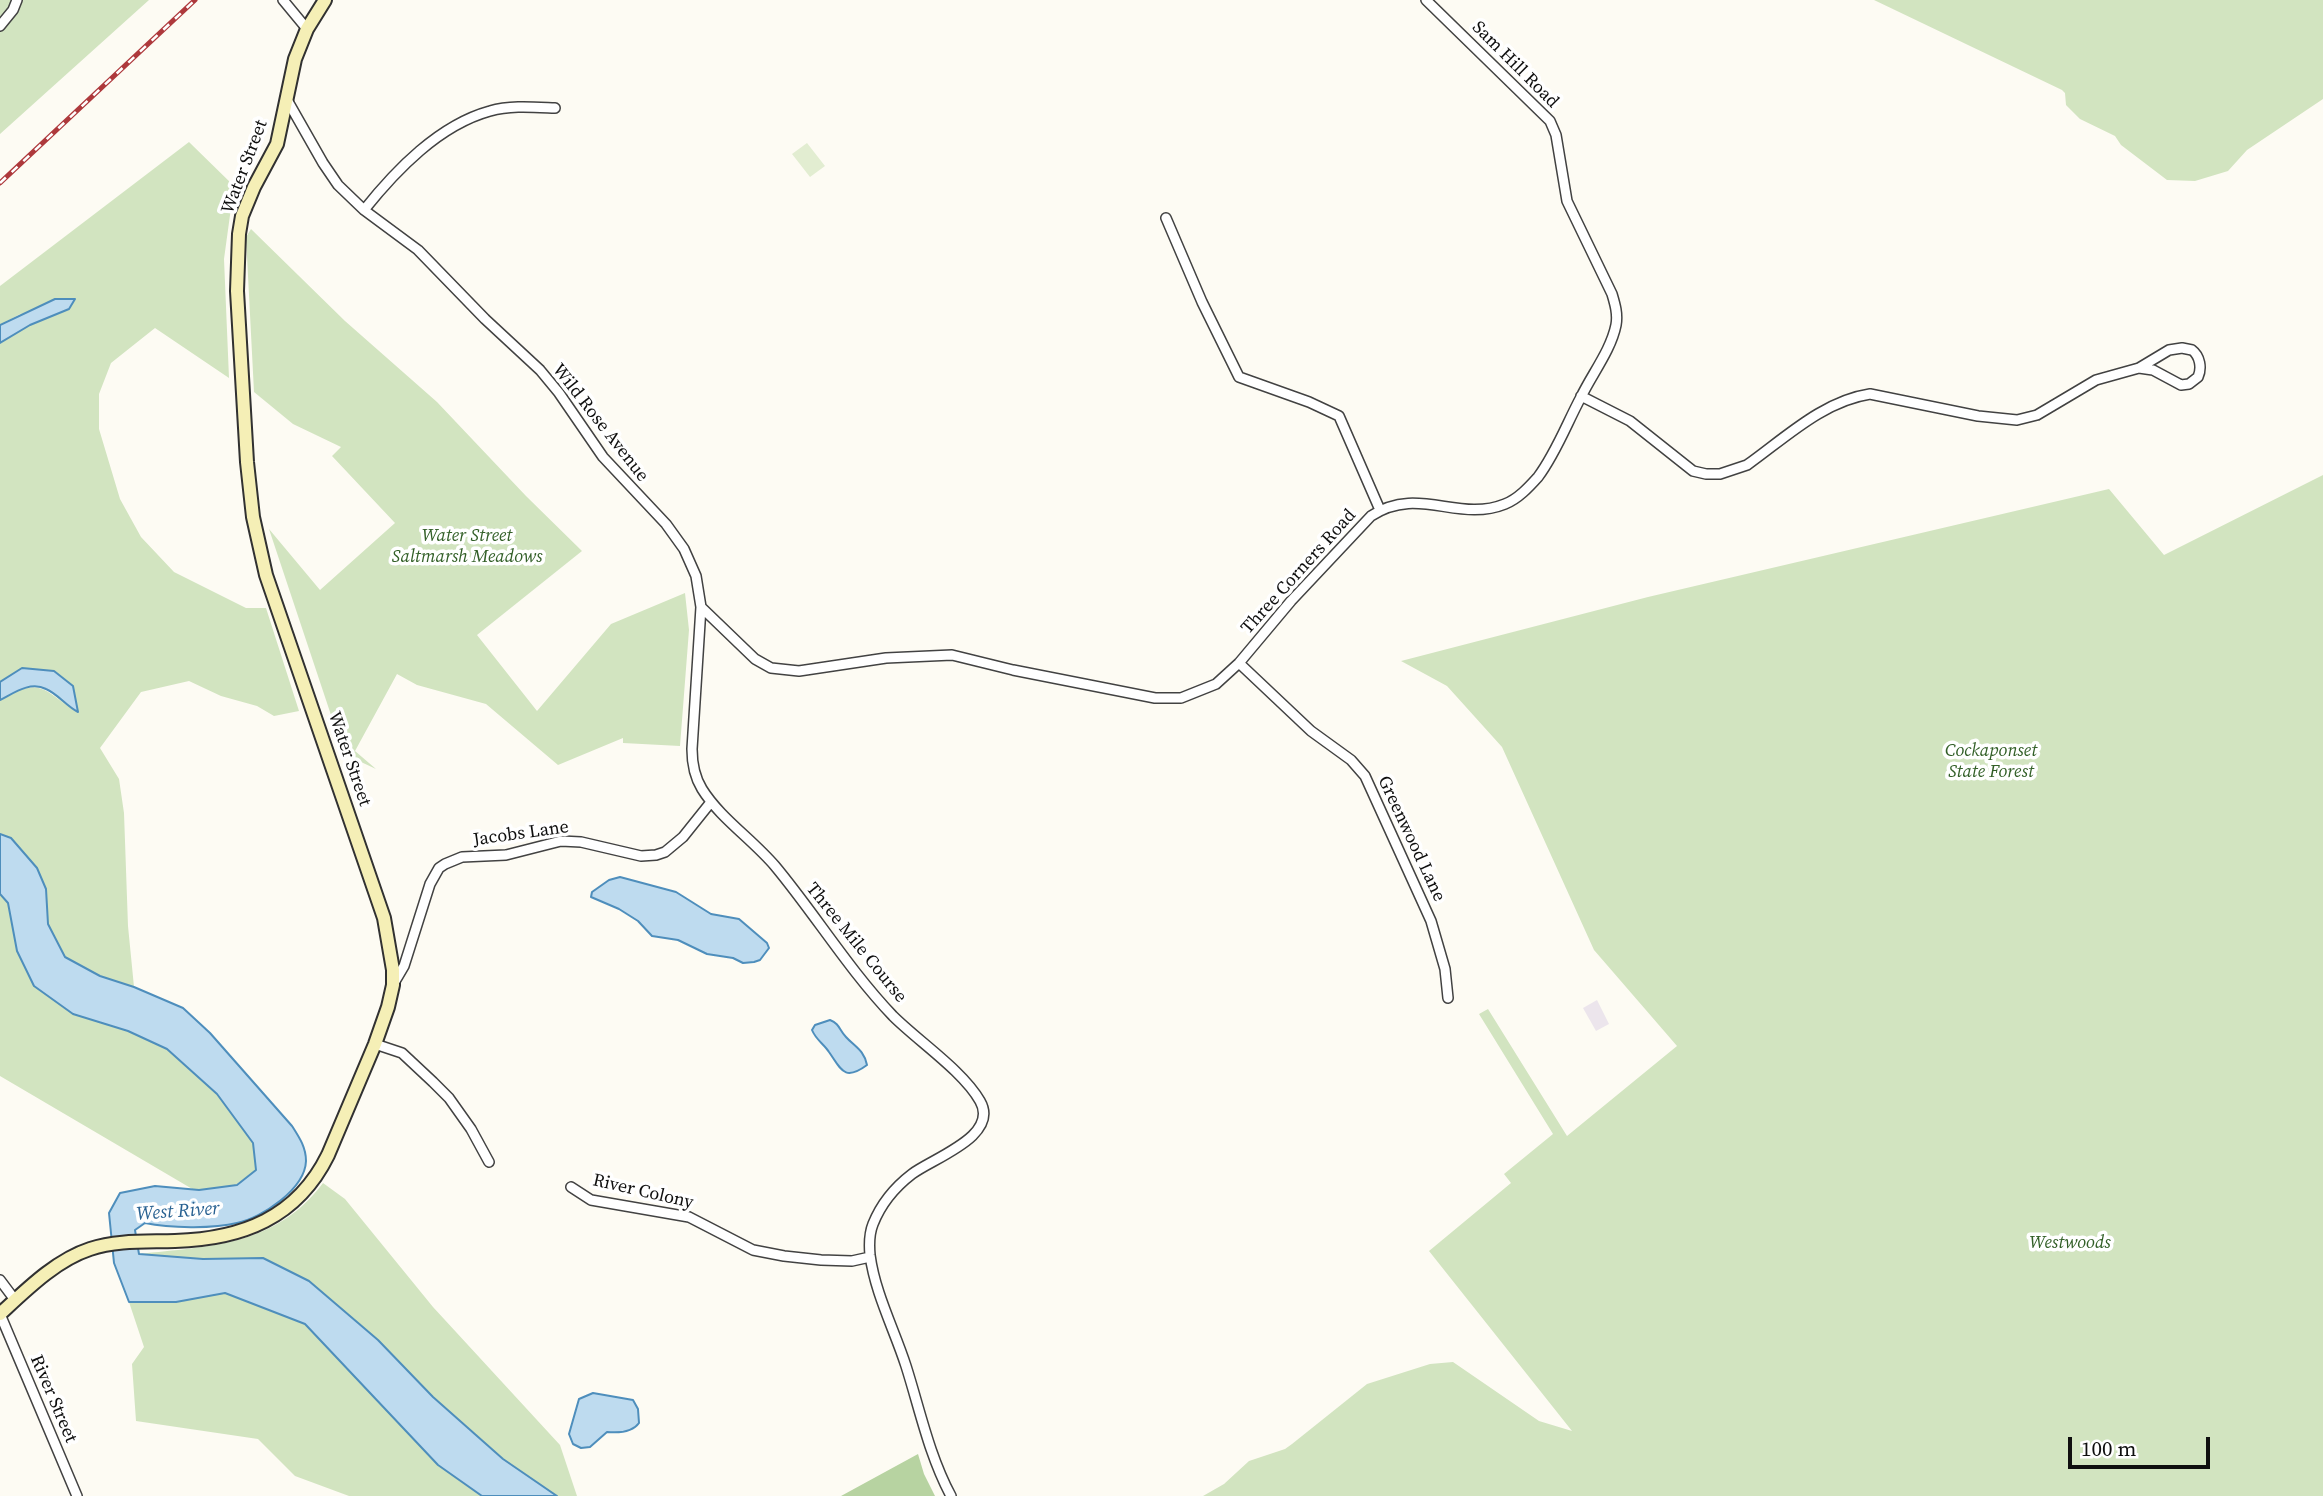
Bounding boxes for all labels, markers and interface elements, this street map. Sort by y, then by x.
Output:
street label: Sam Hill Road [1467,17,1563,113]
street label: Water Street [217,117,273,217]
street label: Wild Rose Avenue [547,360,653,486]
street label: Three Corners Road [1237,505,1361,639]
park label: Water Street Saltmarsh Meadows [392,525,542,568]
street label: Water Street [323,709,375,809]
park label: Cockaponset State Forest [1945,740,2037,782]
street label: Greenwood Lane [1372,773,1450,905]
street label: Jacobs Lane [472,817,570,851]
street label: Three Mile Course [801,879,911,1007]
street label: River Colony [591,1170,695,1214]
water label: West River [136,1198,220,1226]
park label: Westwoods [2029,1232,2111,1254]
street label: River Street [25,1352,81,1446]
scale bar [2071,1422,2213,1466]
text: 100 m [2081,1434,2136,1463]

